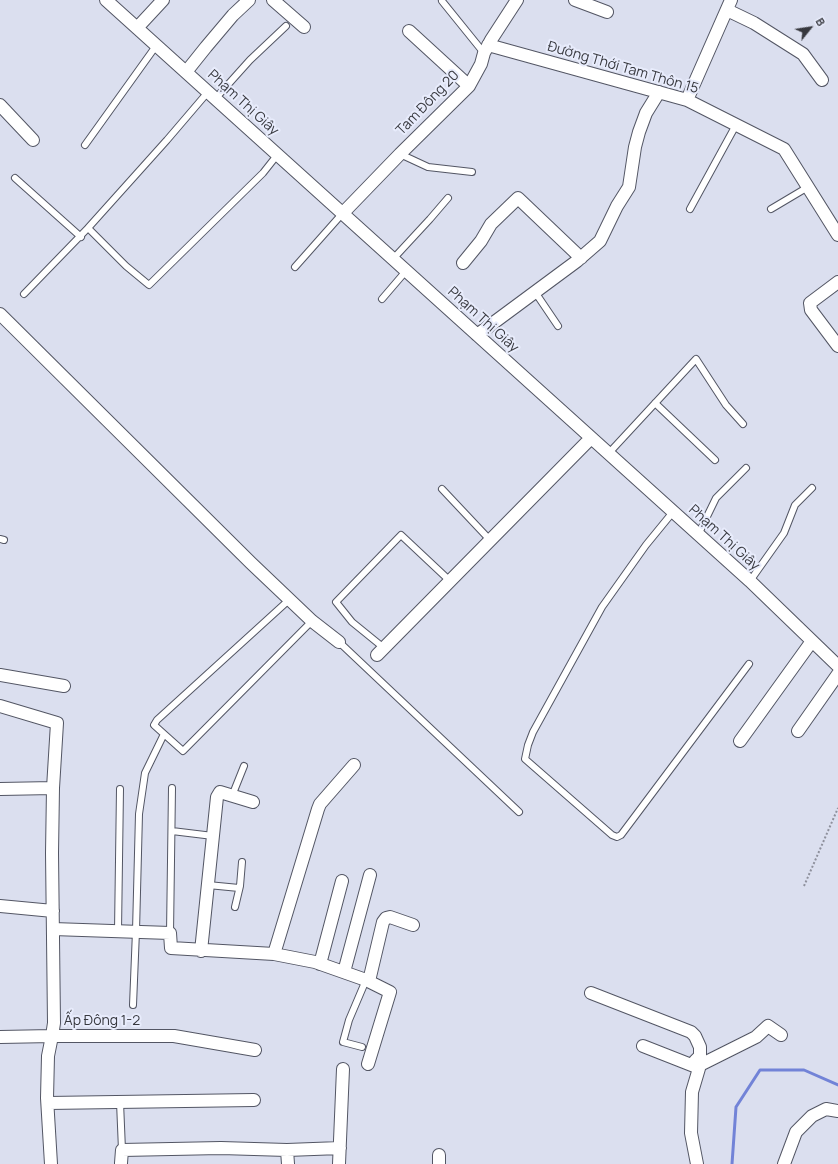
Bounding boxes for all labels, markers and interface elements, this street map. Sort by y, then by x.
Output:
north arrow [790,8,830,48]
text: B [813,15,829,29]
street label: Đường Thới Tam Thôn 15 [546,38,700,98]
street label: Phạm Thị Giây [204,67,282,139]
street label: Tam Đông 20 [393,67,463,139]
street label: Phạm Thị Giây [444,284,522,356]
street label: Phạm Thị Giây [685,502,763,574]
street label: Ấp Đông 1-2 [64,1013,140,1029]

